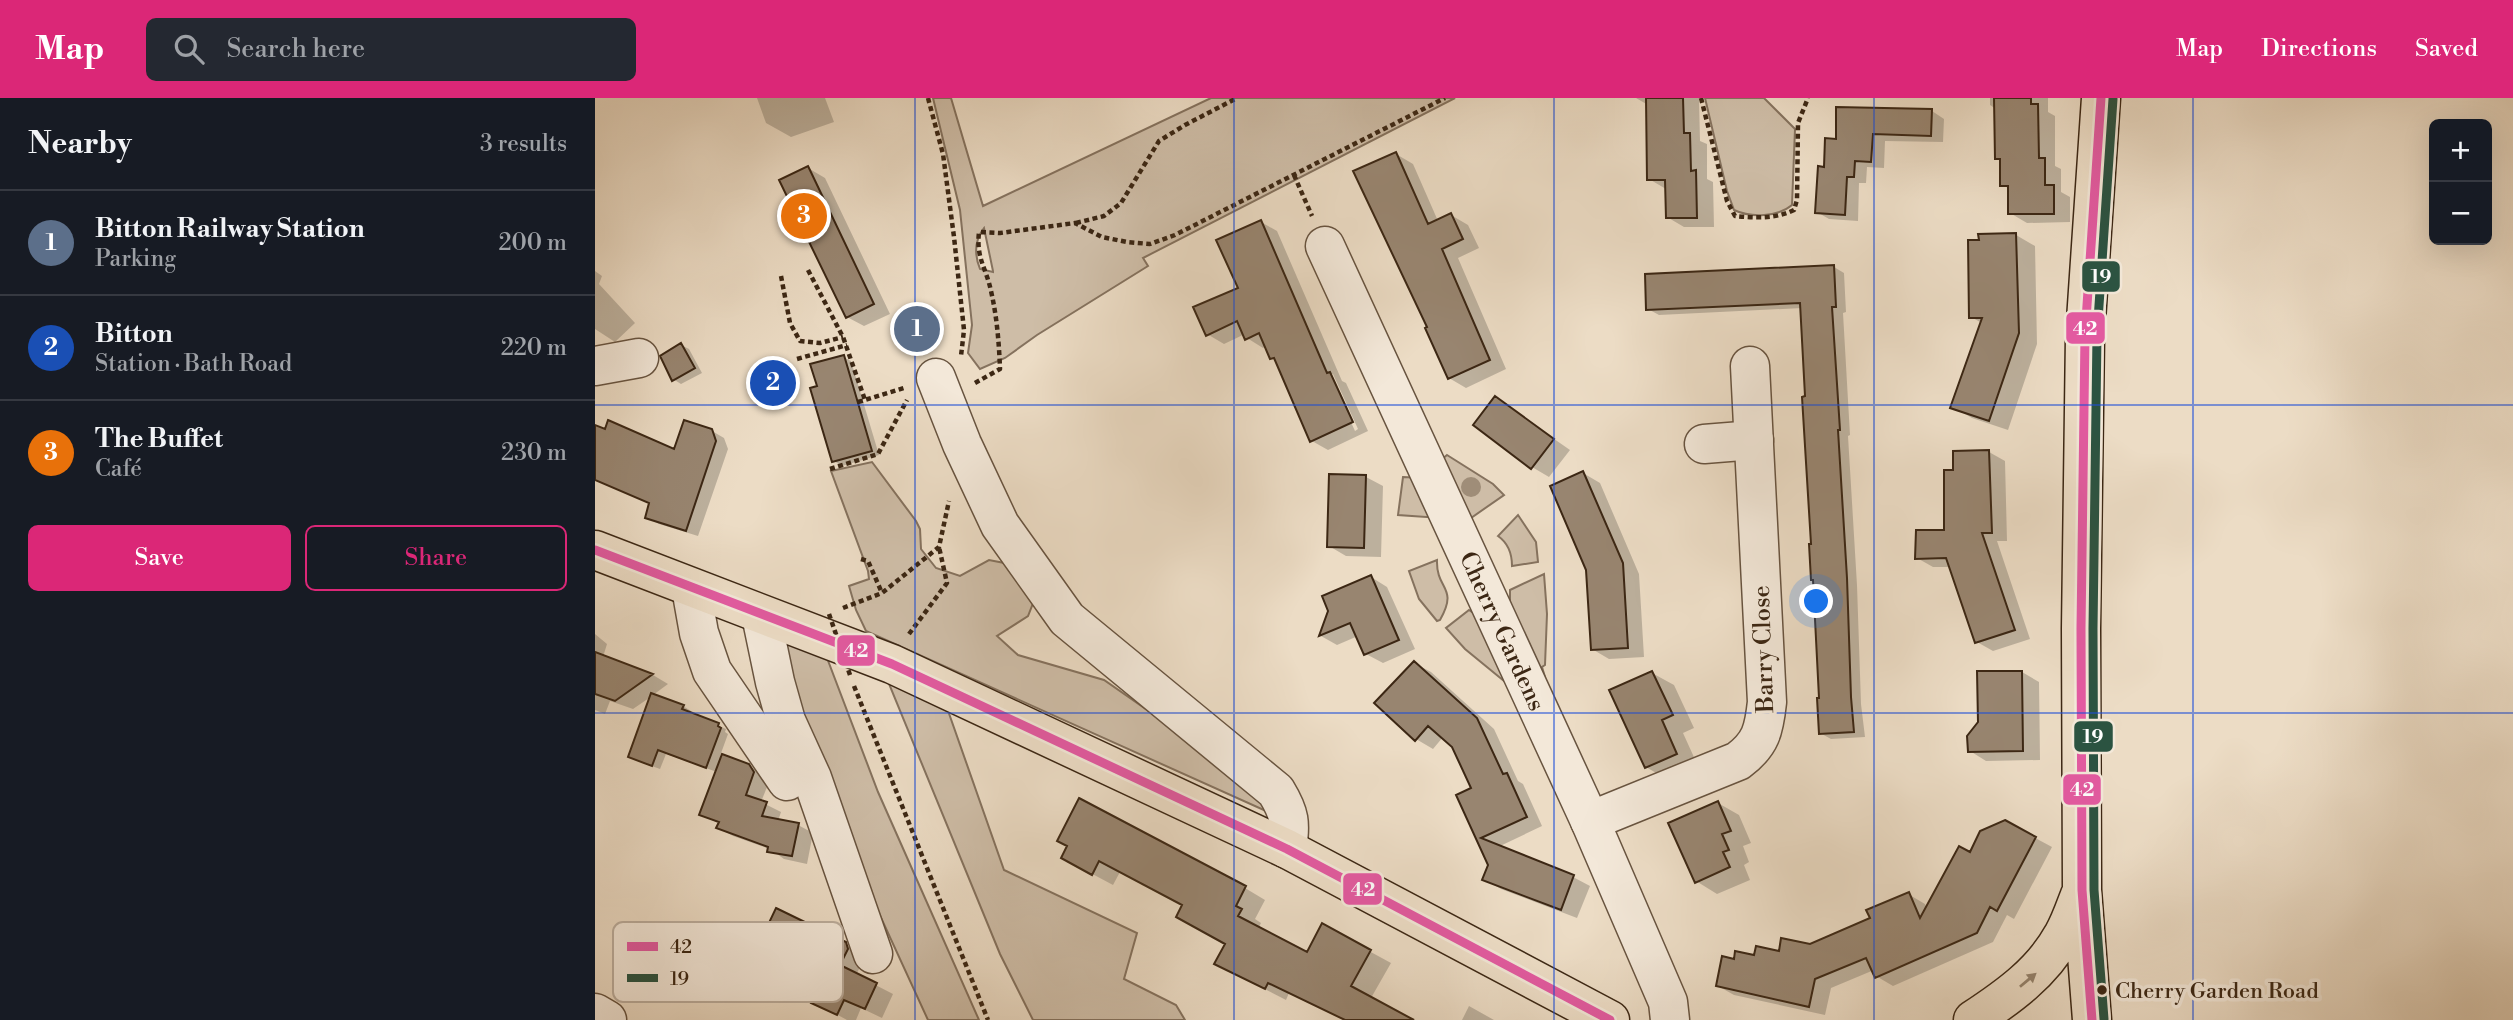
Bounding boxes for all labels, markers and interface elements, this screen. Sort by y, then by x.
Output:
search box [146,18,636,81]
text: Map [35,29,104,70]
icon: search [170,30,208,68]
text: Search here [226,33,365,65]
text: Map [2176,34,2223,64]
text: Directions [2261,34,2377,64]
text: Saved [2415,34,2478,64]
map controls [2429,119,2492,245]
button: + [2429,119,2492,182]
text: Nearby [28,125,132,163]
text: 3 results [480,130,567,158]
button: − [2429,182,2492,245]
pin: 3 [781,190,827,242]
text: Bitton Railway Station [95,213,365,245]
text: 1 [45,229,57,257]
text: 200 m [499,229,567,257]
text: Parking [95,245,176,273]
line badge: 19 [2081,260,2121,293]
text: 19 [2091,265,2111,289]
pin: 1 [894,303,940,355]
line badge: 42 [2065,311,2106,345]
text: 42 [2073,317,2097,341]
text: Bitton [95,318,173,350]
text: 2 [44,334,58,362]
text: 220 m [501,334,567,362]
text: Station · Bath Road [95,350,292,378]
pin: 2 [750,357,796,409]
text: The Buffet [95,423,223,455]
text: 3 [44,439,58,467]
text: 230 m [501,439,567,467]
text: Café [95,455,142,483]
button: Save [28,525,291,591]
button: Share [305,525,567,591]
street label: Cherry Gardens [1452,547,1551,716]
your location [1799,584,1833,618]
street label: Barry Close [1747,585,1781,714]
line badge: 42 [836,634,876,667]
text: 42 [844,639,868,663]
line badge: 19 [2073,720,2114,753]
text: 19 [2083,725,2103,749]
line badge: 42 [2062,773,2102,806]
text: 42 [2070,778,2094,802]
line badge: 42 [1342,872,1383,906]
text: 42 [1351,878,1375,902]
legend [613,922,843,1002]
text: 42 [670,935,692,959]
text: 19 [670,967,689,991]
one-way arrow [2018,972,2036,987]
place label: Cherry Garden Road [2115,978,2319,1005]
marker: Cherry Garden Road [2095,983,2109,997]

